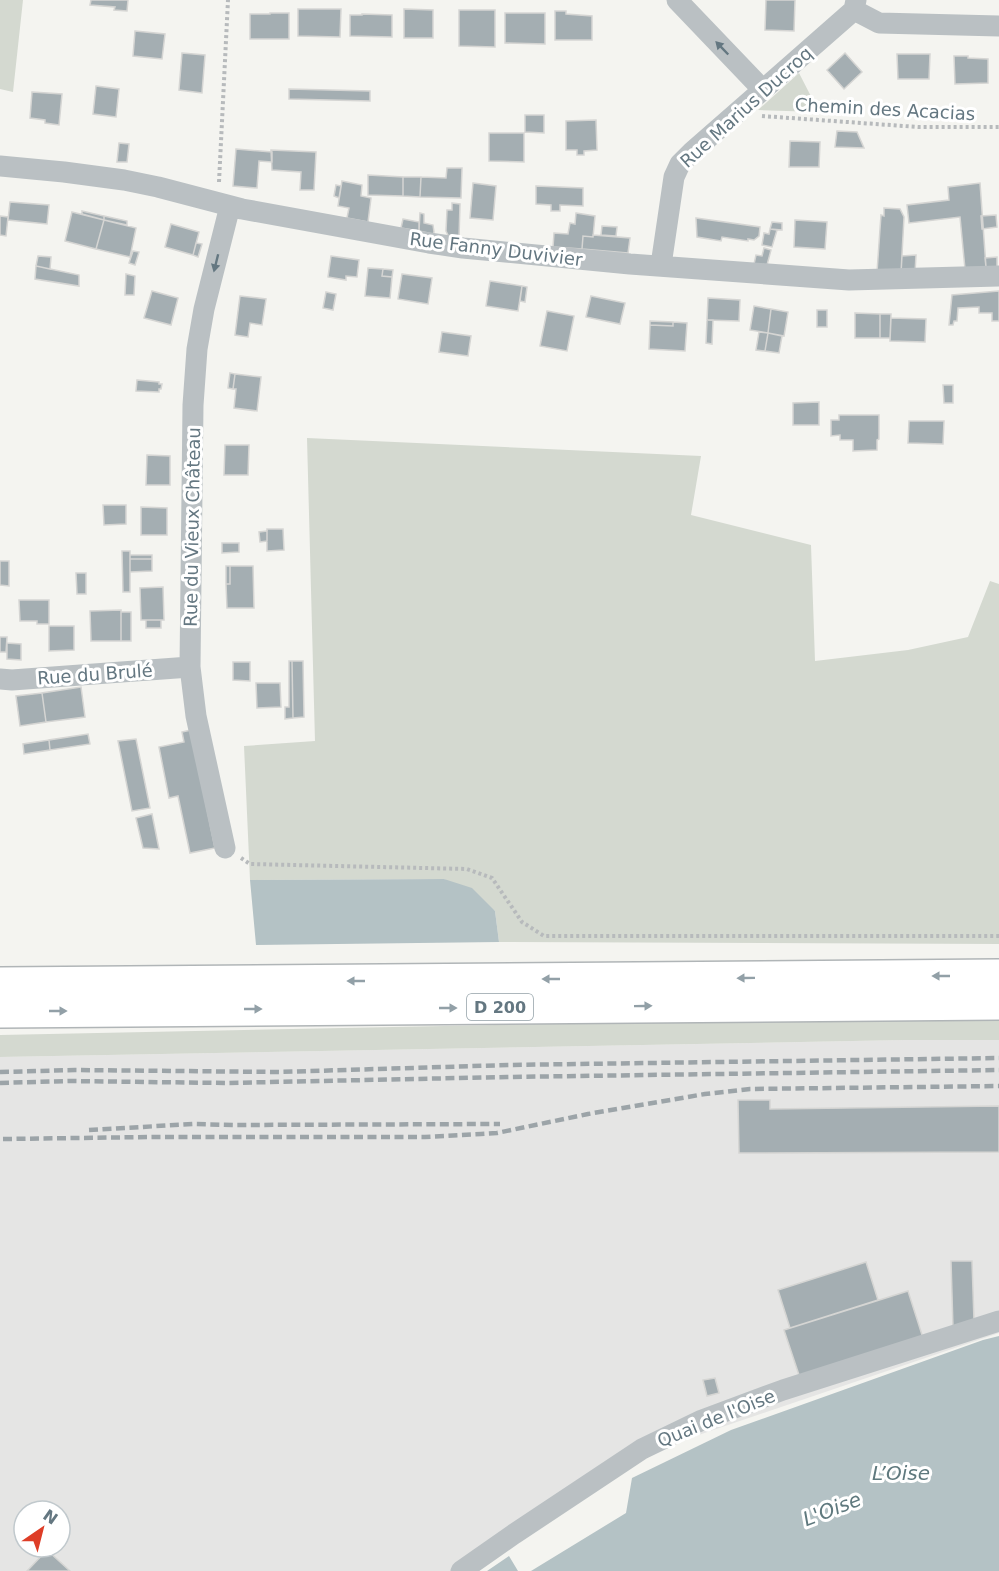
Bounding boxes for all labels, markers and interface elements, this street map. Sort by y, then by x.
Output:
one-way arrow [716,41,730,55]
street label: Rue Marius Ducroq [676,42,816,172]
street label: Chemin des Acacias [794,94,976,124]
street label: Rue Fanny Duvivier [408,228,584,270]
one-way arrow [210,254,220,272]
street label: Rue du Vieux Château [180,427,204,627]
street label: Rue du Brulé [37,659,153,689]
one-way arrow [931,971,950,981]
one-way arrow [736,973,755,983]
one-way arrow [541,974,560,984]
one-way arrow [346,976,365,986]
road number: D 200 [467,994,533,1020]
one-way arrow [634,1001,653,1011]
one-way arrow [439,1003,458,1013]
one-way arrow [244,1004,263,1014]
one-way arrow [49,1006,68,1016]
street label: Quai de l'Oise [654,1385,778,1451]
water label: L’Oise [872,1461,930,1485]
water label: L'Oise [799,1487,865,1531]
north arrow [12,1499,72,1559]
text: N [39,1506,61,1529]

